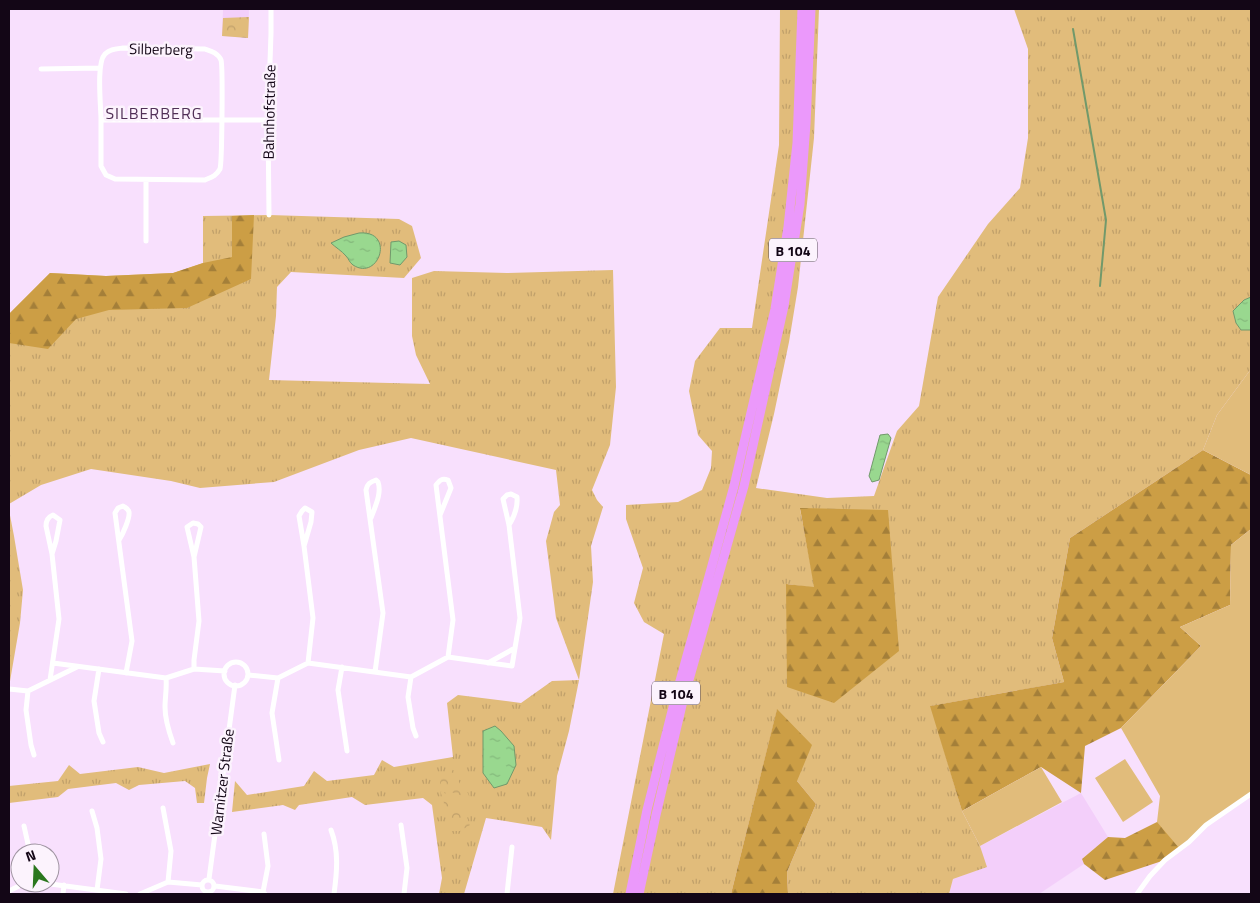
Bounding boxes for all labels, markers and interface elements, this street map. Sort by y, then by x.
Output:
street label: Silberberg [129,37,193,61]
street label: Bahnhofstraße [257,64,281,160]
district label: SILBERBERG [105,101,203,125]
road number: B 104 [769,238,817,262]
road number: B 104 [652,681,700,704]
street label: Warnitzer Straße [204,727,240,837]
north arrow [10,843,60,893]
text: N [23,844,39,867]

